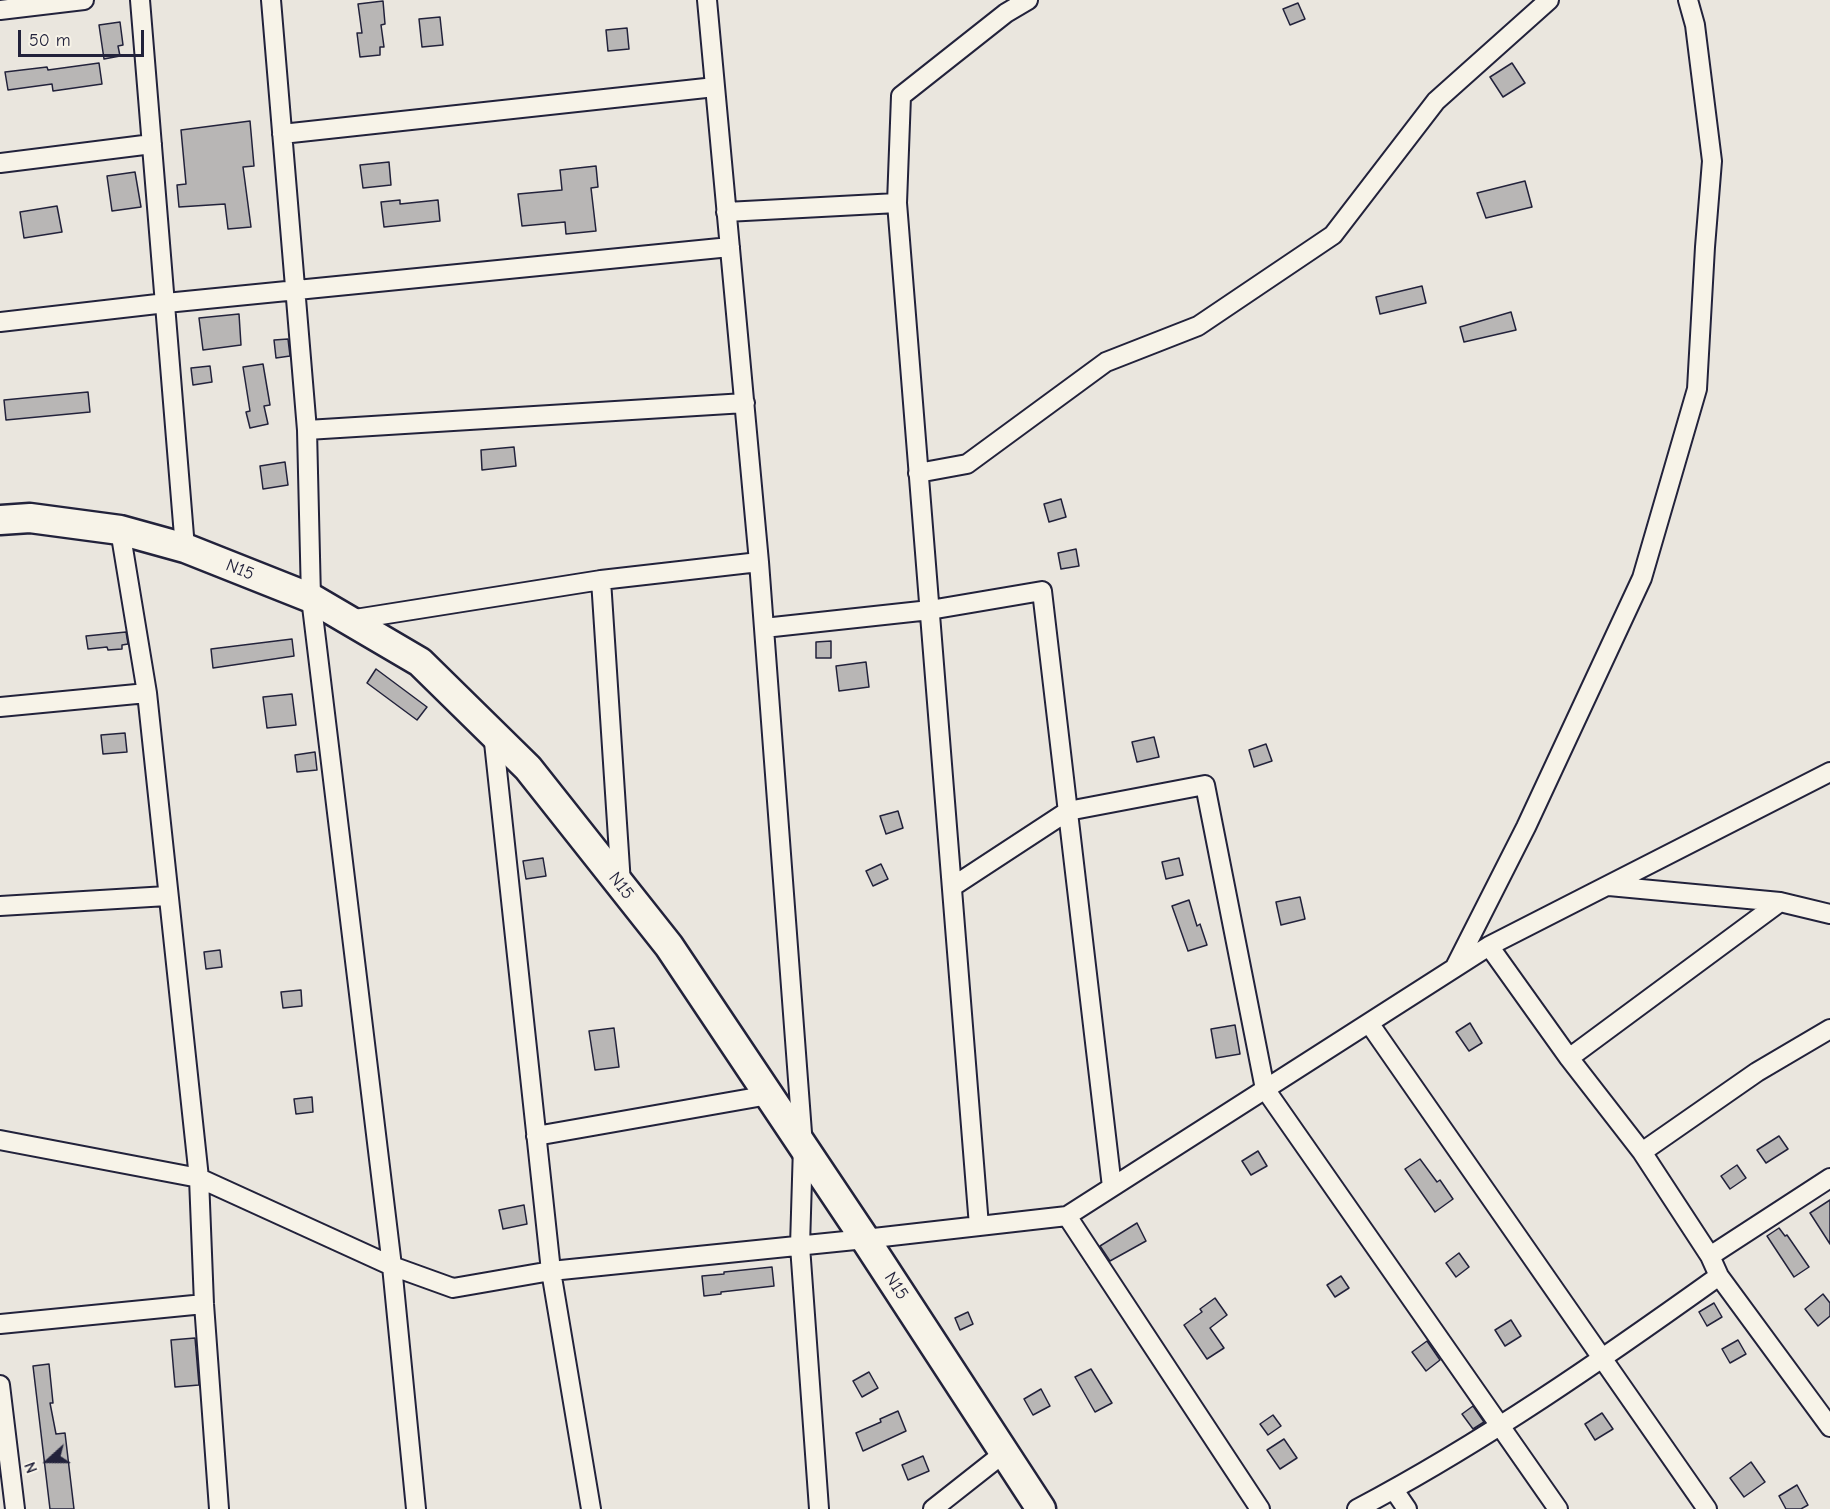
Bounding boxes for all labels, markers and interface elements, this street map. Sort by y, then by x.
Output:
scale bar [21,18,147,56]
text: 50 m [29,30,71,51]
street label: N15 [223,555,257,585]
street label: N15 [604,868,638,904]
street label: N15 [879,1268,913,1304]
north arrow [18,1431,78,1491]
text: N [21,1459,41,1476]

